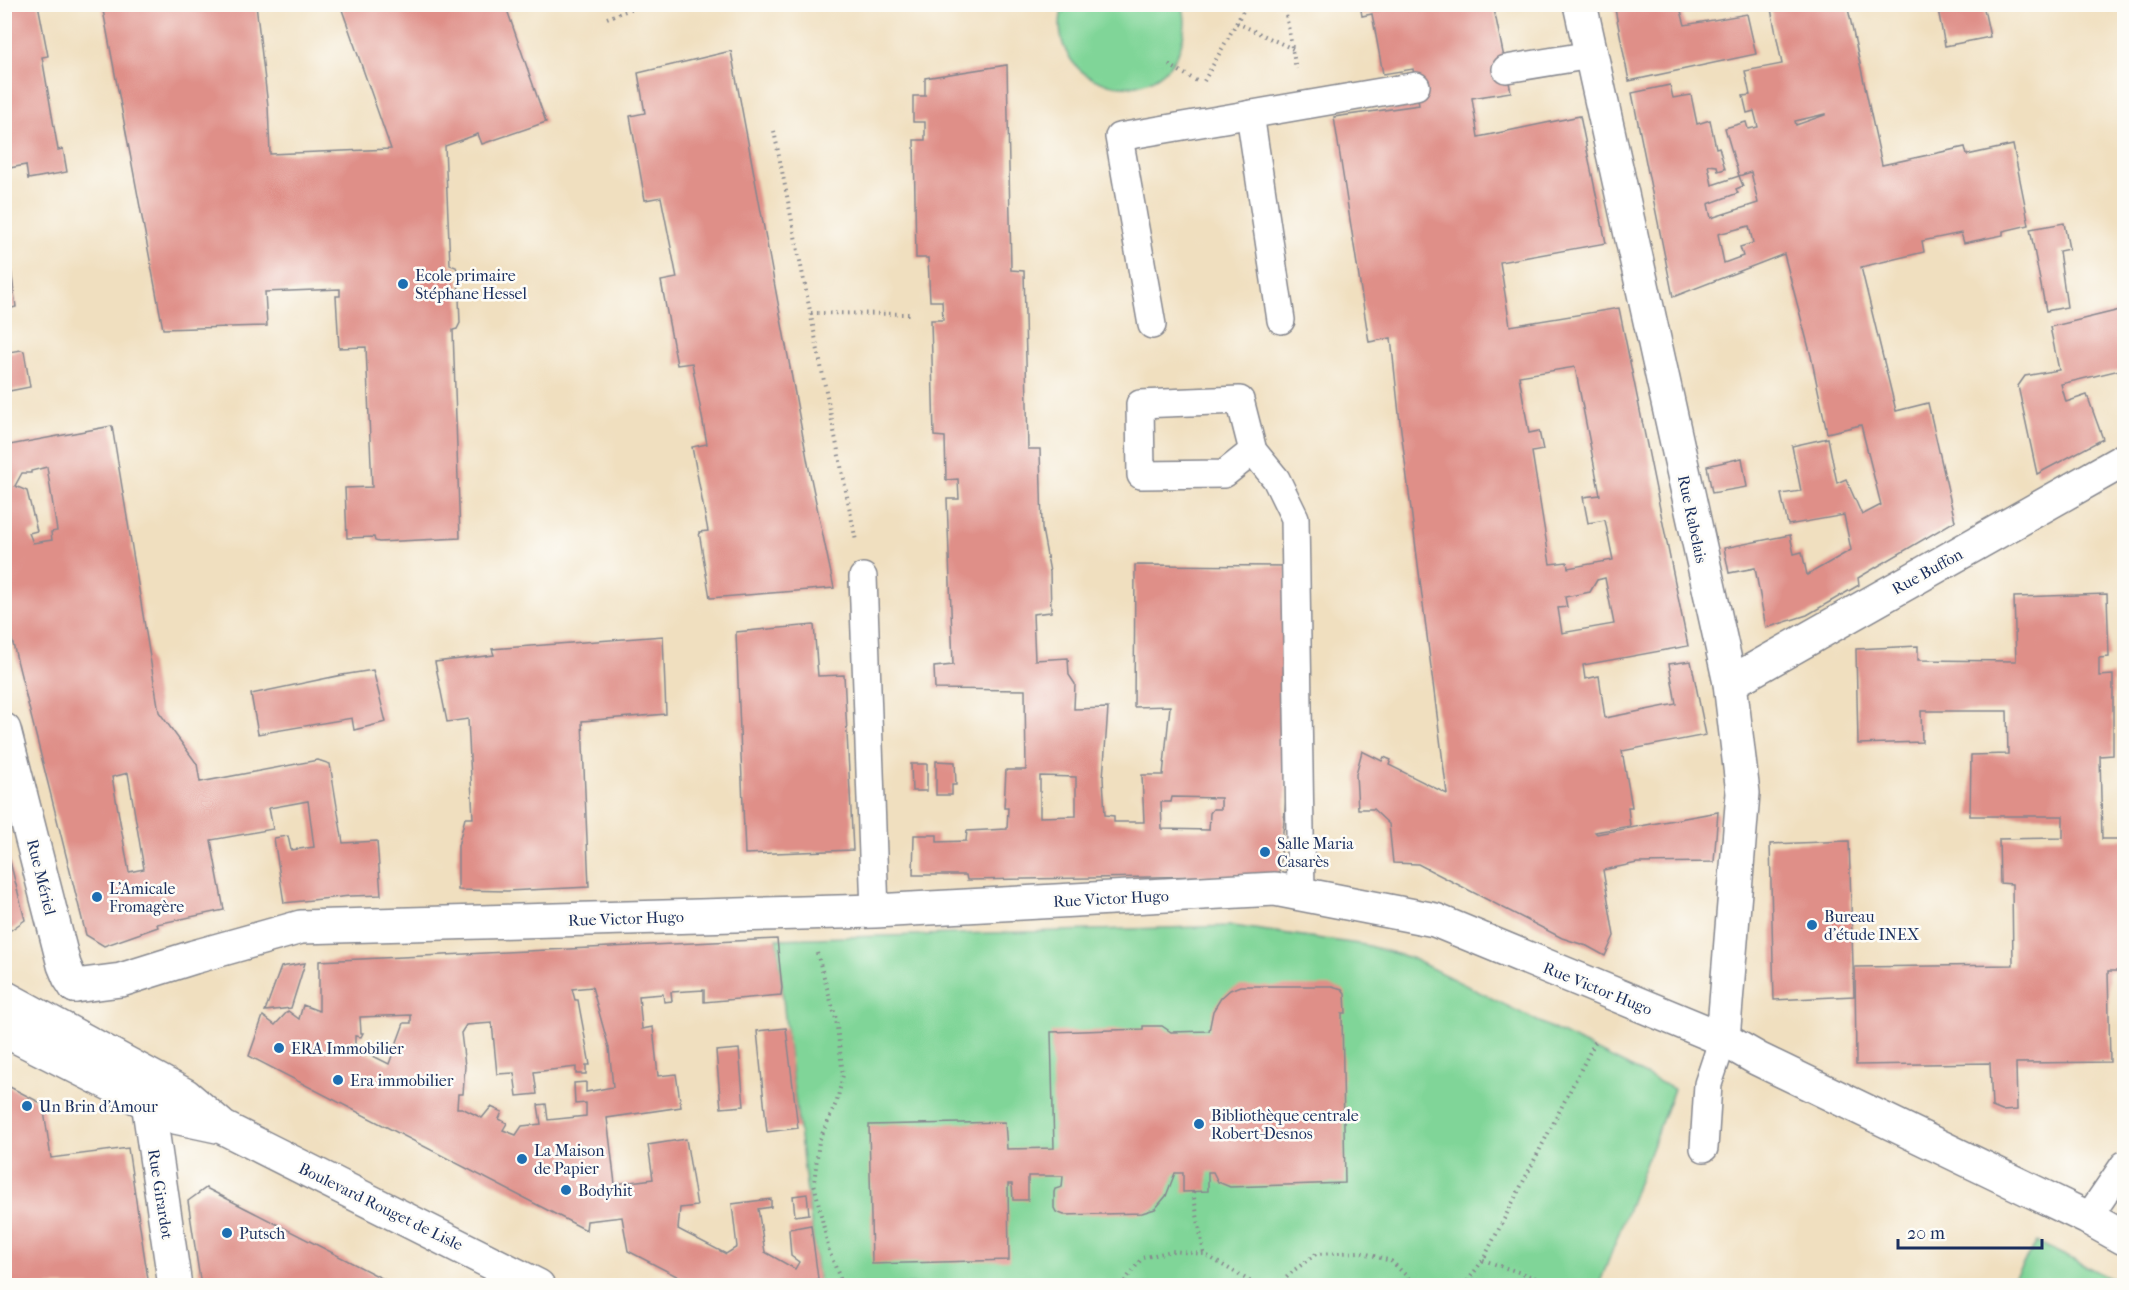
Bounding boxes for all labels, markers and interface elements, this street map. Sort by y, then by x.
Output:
place label: Ecole primaire Stéphane Hessel [415,266,527,303]
marker: Ecole primaire Stéphane Hessel [396,277,410,291]
street label: Rue Rabelais [1674,473,1711,565]
street label: Rue Buffon [1889,544,1967,599]
place label: Salle Maria Casarès [1277,834,1354,871]
street label: Rue Mériel [23,837,60,918]
marker: Salle Maria Casarès [1258,845,1272,859]
place label: L'Amicale Fromagère [109,879,184,916]
street label: Rue Victor Hugo [1053,886,1169,911]
marker: L'Amicale Fromagère [90,890,104,904]
street label: Rue Victor Hugo [568,907,684,930]
place label: Bureau d'étude INEX [1824,907,1920,944]
marker: Bureau d'étude INEX [1805,918,1819,932]
street label: Rue Victor Hugo [1541,958,1655,1019]
place label: ERA Immobilier [291,1039,404,1058]
marker: ERA Immobilier [272,1041,286,1055]
place label: Era immobilier [350,1071,454,1090]
marker: Era immobilier [331,1073,345,1087]
place label: Un Brin d'Amour [39,1097,158,1116]
marker: Un Brin d'Amour [20,1099,34,1113]
place label: Bibliothèque centrale Robert-Desnos [1211,1106,1359,1143]
marker: Bibliothèque centrale Robert-Desnos [1192,1117,1206,1131]
place label: La Maison de Papier [534,1141,605,1178]
street label: Rue Girardot [144,1148,177,1241]
marker: La Maison de Papier [515,1152,529,1166]
street label: Boulevard Rouget de Lisle [296,1158,466,1254]
place label: Bodyhit [578,1181,633,1200]
marker: Bodyhit [559,1183,573,1197]
scale bar [1898,1212,2042,1250]
text: 20 m [1907,1223,1945,1244]
place label: Putsch [239,1224,285,1243]
marker: Putsch [220,1226,234,1240]

